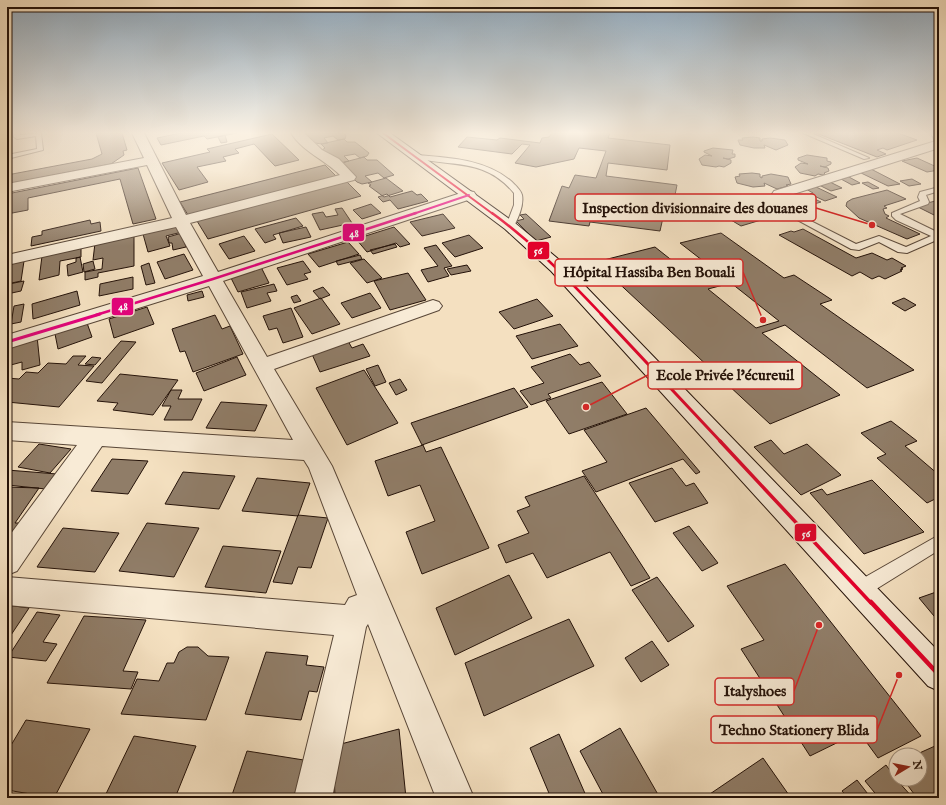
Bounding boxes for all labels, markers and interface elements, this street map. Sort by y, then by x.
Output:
callout: Inspection divisionnaire des douanes [575,194,816,221]
text: Inspection divisionnaire des douanes [582,199,808,218]
line badge: 48 [342,223,365,242]
text: 48 [348,227,359,241]
line badge: 56 [527,241,550,260]
text: 56 [534,244,544,258]
callout: Hôpital Hassiba Ben Bouali [555,259,743,286]
text: Hôpital Hassiba Ben Bouali [563,263,735,282]
line badge: 48 [111,297,134,316]
text: 48 [117,300,128,314]
callout: Ecole Privée l'écureuil [648,362,802,389]
text: Ecole Privée l'écureuil [656,366,795,385]
line badge: 56 [794,523,817,542]
text: 56 [802,527,812,541]
callout: Italyshoes [715,678,794,705]
text: Italyshoes [724,682,787,701]
callout: Techno Stationery Blida [711,716,877,743]
text: Techno Stationery Blida [718,721,870,740]
north arrow [888,747,928,787]
text: N [909,759,925,772]

